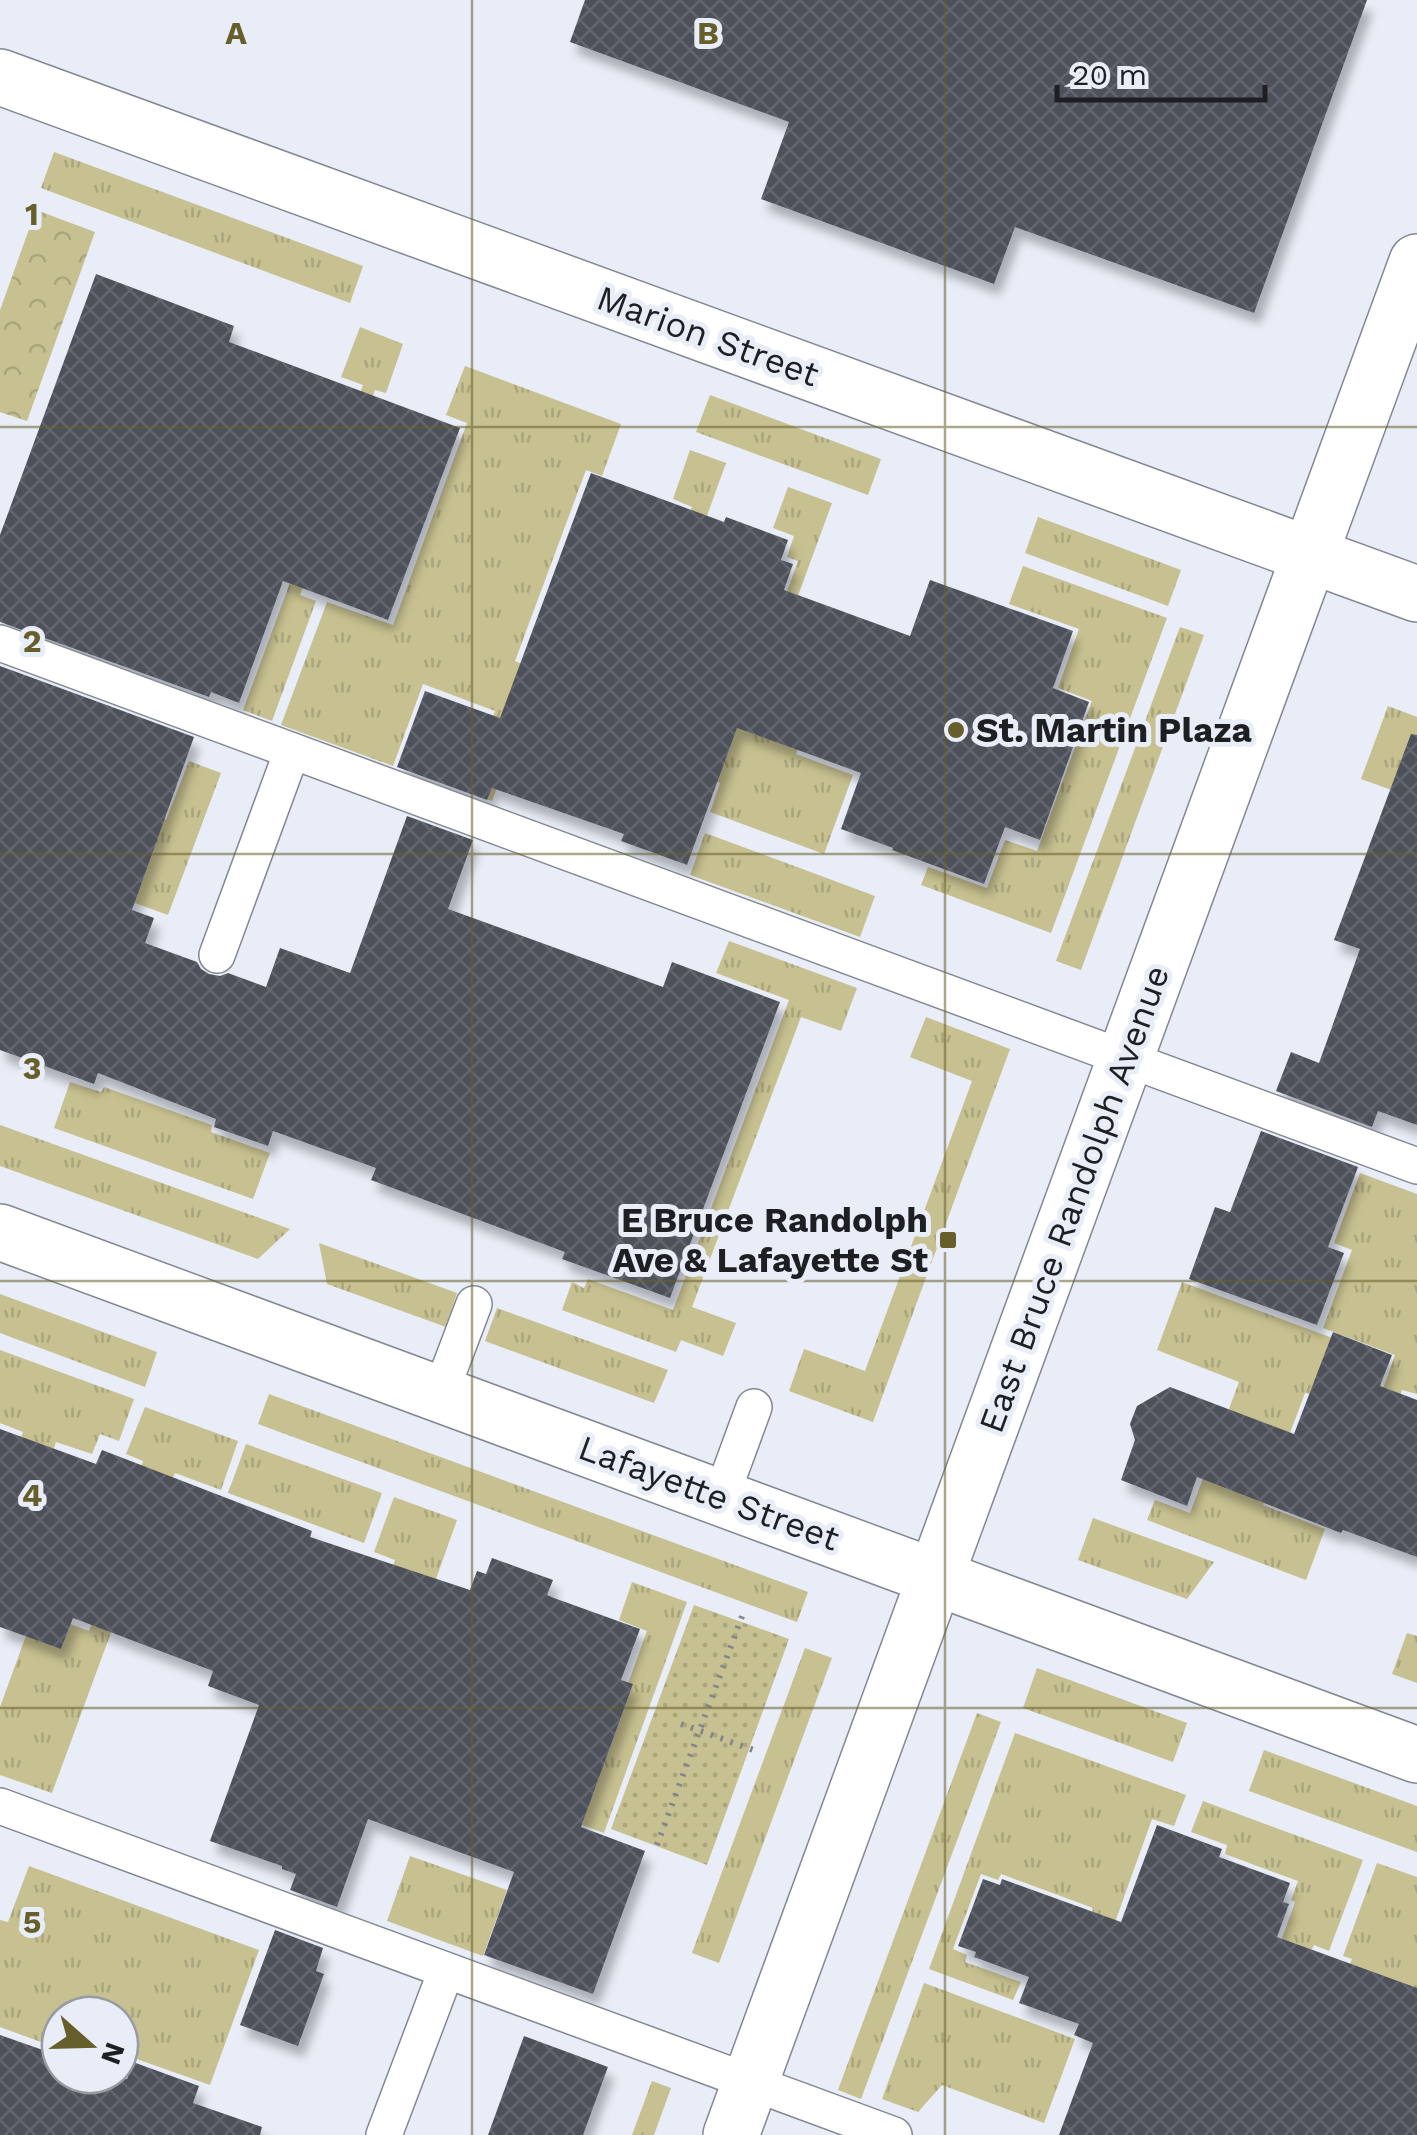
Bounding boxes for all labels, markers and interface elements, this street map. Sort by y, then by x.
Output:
text: A [225,14,247,52]
text: B [697,14,719,52]
scale bar [1057,40,1264,102]
text: 20 m [1072,57,1147,92]
text: 1 [25,195,39,233]
street label: Marion Street [591,276,825,396]
text: 2 [22,622,42,660]
place label: St. Martin Plaza [976,709,1253,751]
marker: St. Martin Plaza [945,719,967,741]
street label: East Bruce Randolph Avenue [970,960,1178,1438]
text: 3 [23,1049,41,1087]
place label: E Bruce Randolph Ave & Lafayette St [612,1199,928,1281]
marker: E Bruce Randolph Ave & Lafayette St [937,1229,959,1251]
street label: Lafayette Street [573,1426,845,1560]
text: 4 [22,1476,42,1514]
text: 5 [23,1903,41,1941]
north arrow [40,1995,140,2095]
text: N [94,2038,132,2069]

